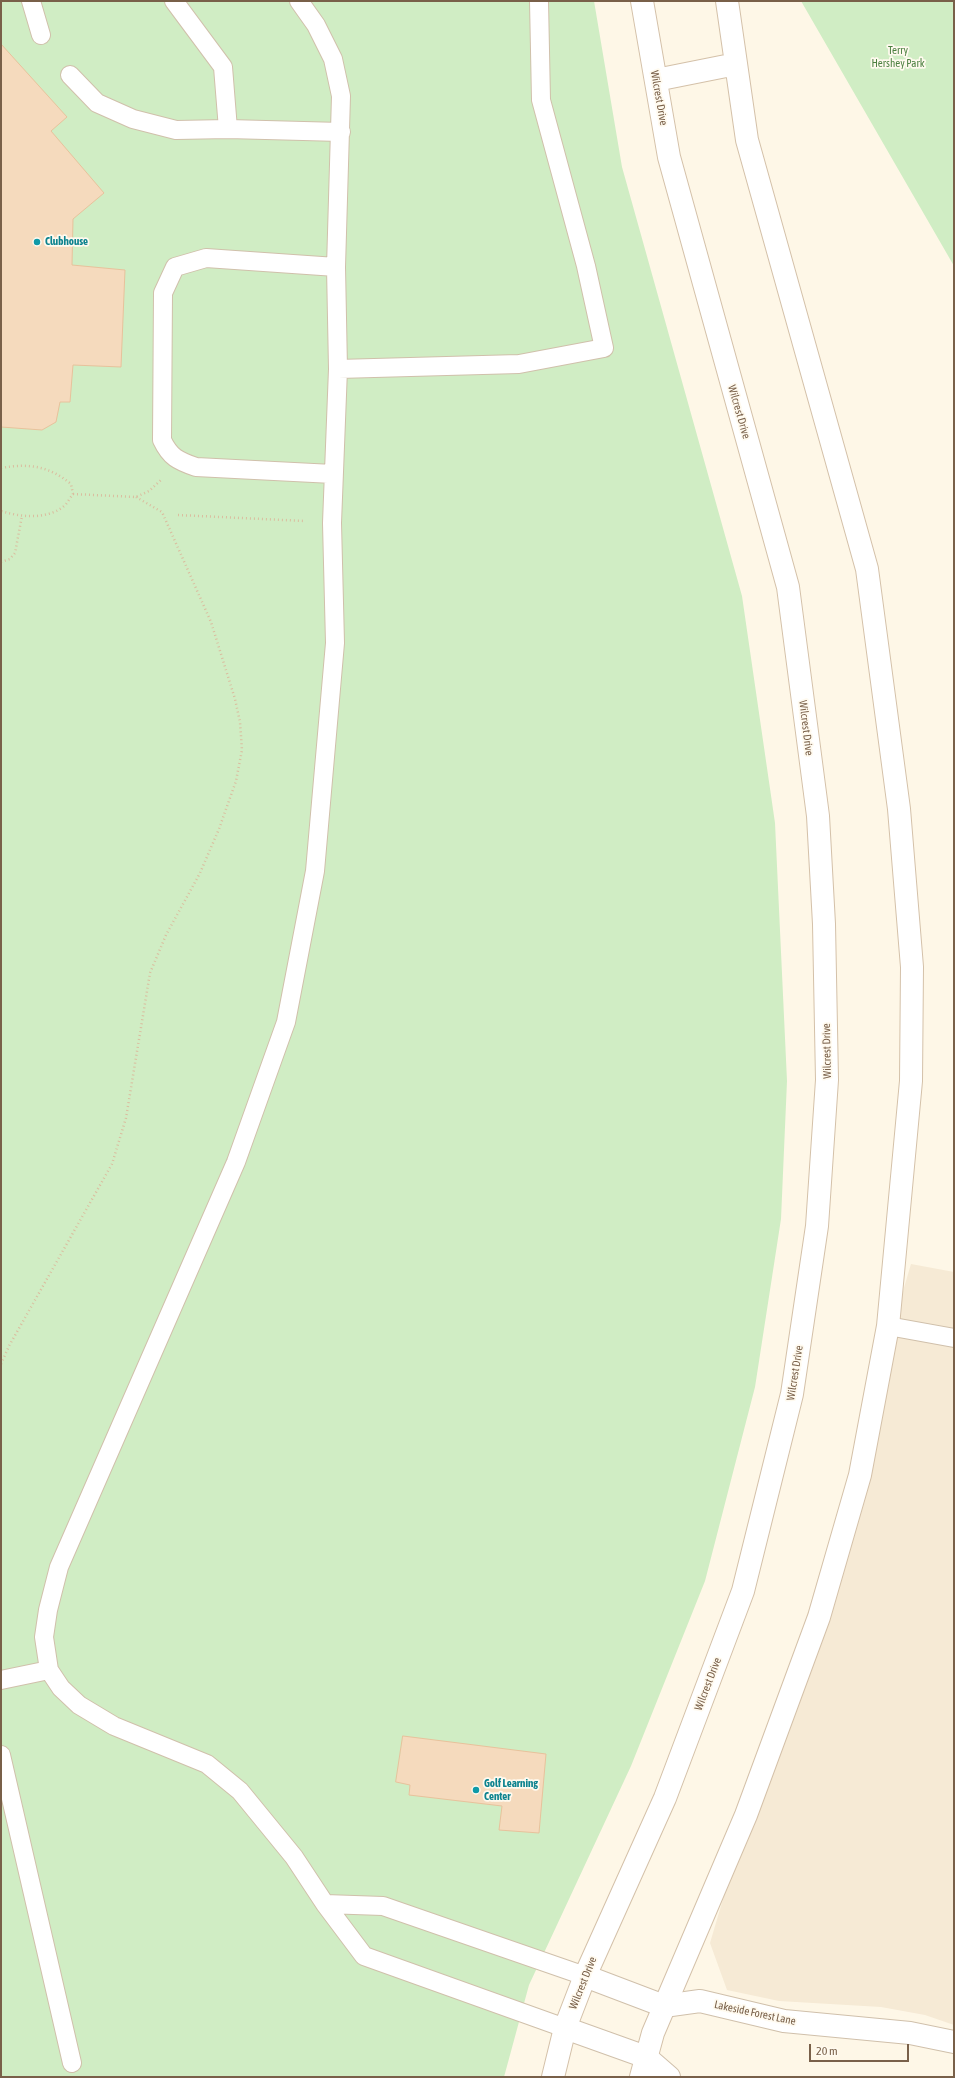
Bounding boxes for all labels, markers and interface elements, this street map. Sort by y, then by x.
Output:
park label: Terry Hershey Park [871,44,925,70]
street label: Wilcrest Drive [648,70,670,126]
place label: Clubhouse [45,235,88,249]
marker: Clubhouse [32,237,42,247]
street label: Wilcrest Drive [725,383,753,441]
street label: Wilcrest Drive [796,700,816,756]
street label: Wilcrest Drive [820,1023,834,1079]
street label: Wilcrest Drive [784,1345,806,1401]
street label: Wilcrest Drive [692,1656,724,1712]
place label: Golf Learning Center [484,1777,538,1803]
marker: Golf Learning Center [471,1785,481,1795]
street label: Wilcrest Drive [566,1955,600,2011]
street label: Lakeside Forest Lane [713,1998,797,2028]
scale bar [811,2036,911,2062]
text: 20 m [816,2044,838,2058]

